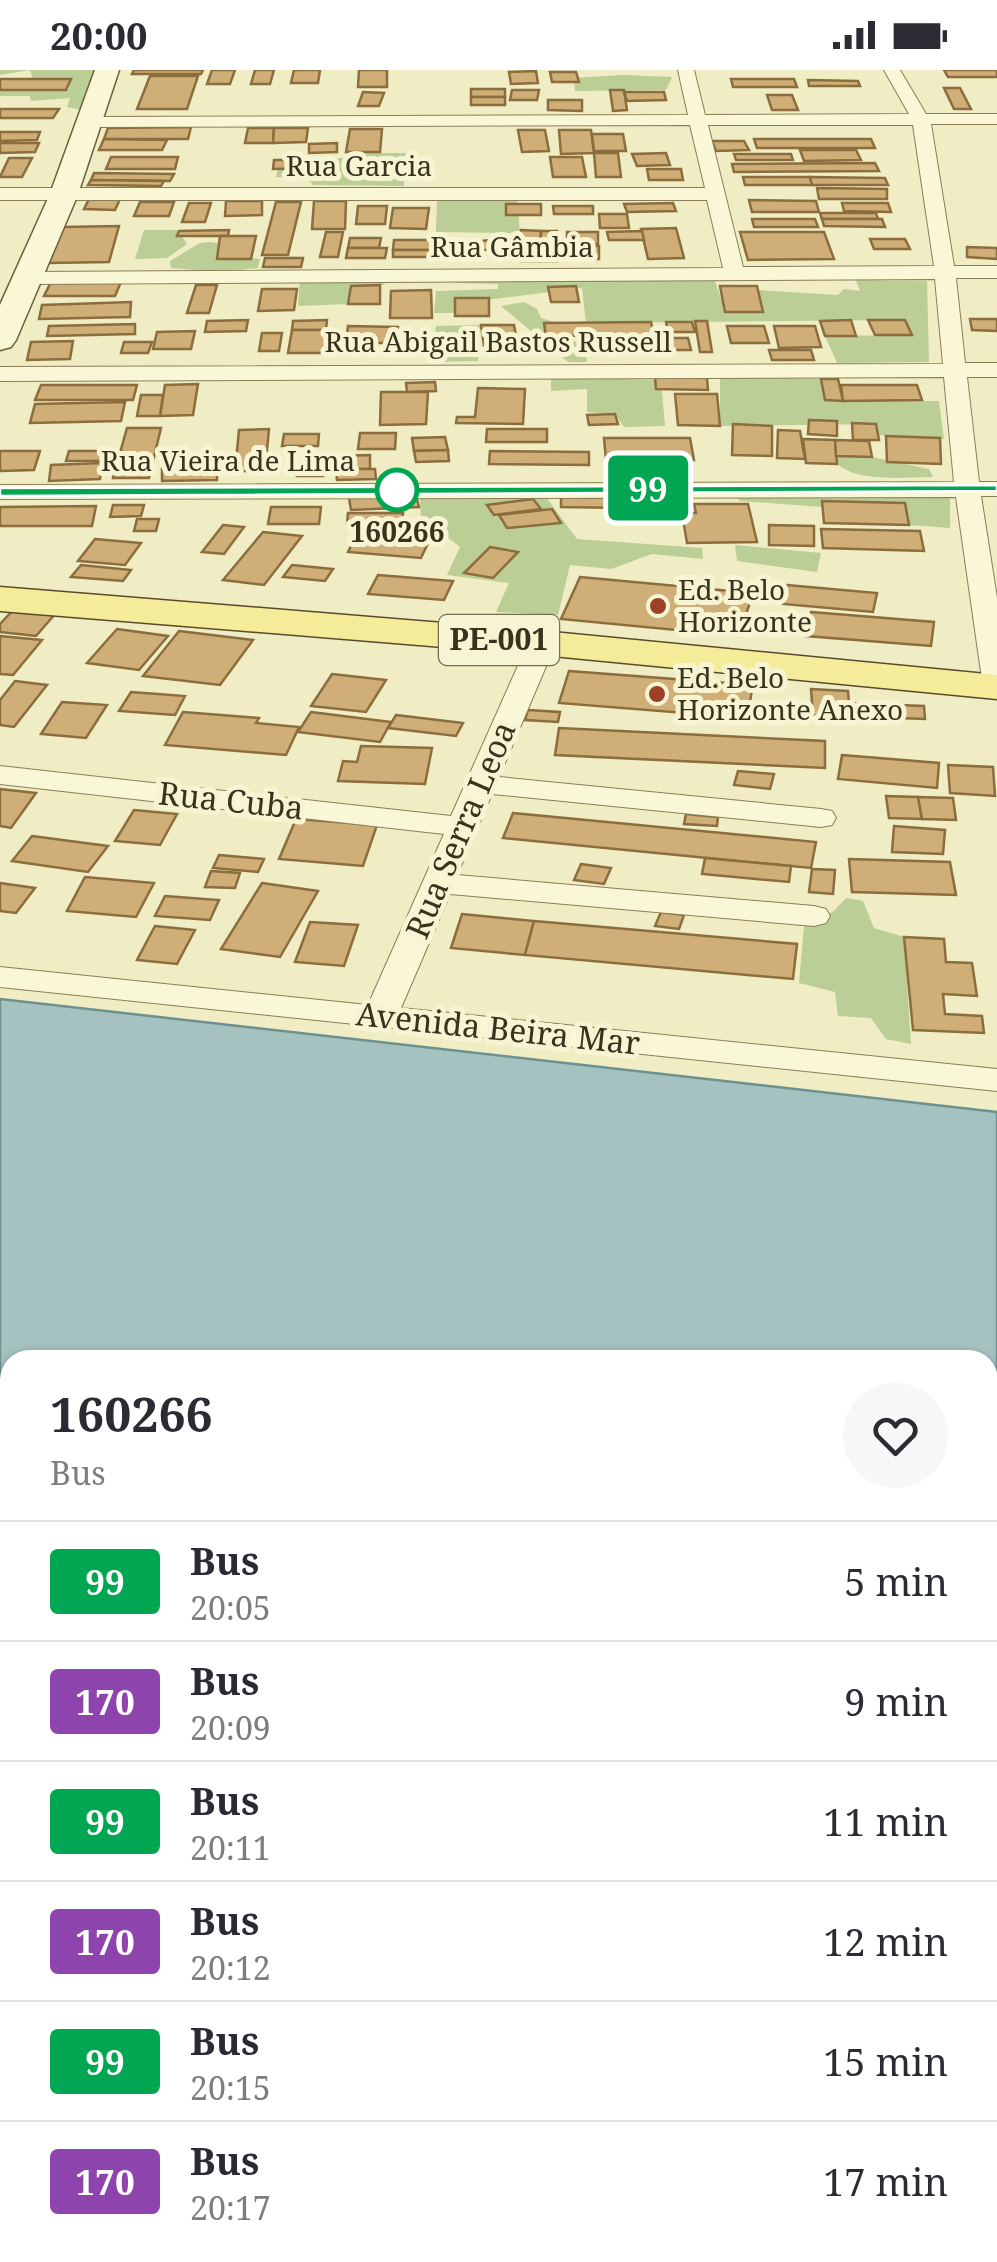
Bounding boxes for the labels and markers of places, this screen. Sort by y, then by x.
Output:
marker: 160266 [376,469,418,511]
place label: 160266 [350,512,444,550]
place label: Ed. Belo Horizonte [678,570,812,640]
marker: Ed. Belo Horizonte [647,595,669,617]
place label: Ed. Belo Horizonte Anexo [677,658,903,728]
marker: Ed. Belo Horizonte Anexo [646,683,668,705]

